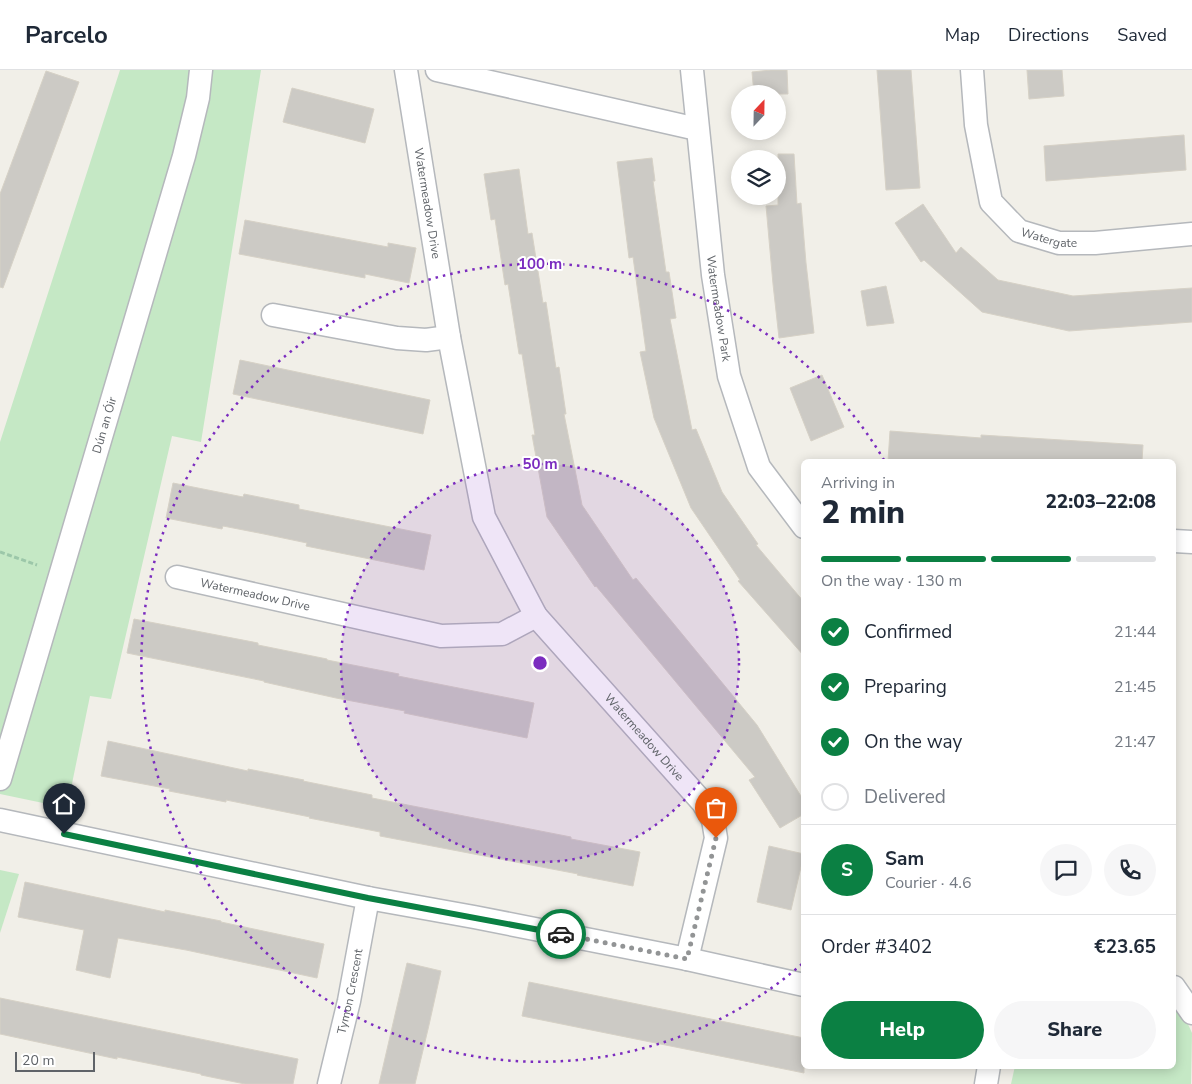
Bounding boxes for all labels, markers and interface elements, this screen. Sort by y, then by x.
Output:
text: Parcelo [25,19,108,51]
text: Map [945,23,980,47]
text: Directions [1008,23,1089,47]
text: Saved [1117,23,1167,47]
north arrow [731,85,786,140]
map controls [731,85,786,205]
street label: Watermeadow Drive [411,147,444,260]
button: layers [731,150,786,205]
street label: Watergate [1019,224,1077,251]
text: 100 m [518,254,562,274]
street label: Watermeadow Park [703,254,735,364]
street label: Dún an Óir [89,394,121,455]
text: 50 m [522,454,558,474]
text: Arriving in [821,472,895,494]
text: 22:03–22:08 [1045,489,1156,515]
text: 2 min [821,491,905,534]
text: On the way · 130 m [821,570,962,592]
street label: Watermeadow Drive [199,574,311,614]
icon: check [821,618,849,646]
text: Confirmed [864,619,952,645]
text: 21:44 [1114,621,1156,643]
centre of rings [531,654,549,672]
icon: check [821,673,849,701]
text: Preparing [864,674,947,700]
text: 21:45 [1114,676,1156,698]
street label: Watermeadow Drive [601,690,687,784]
icon: check [821,728,849,756]
text: On the way [864,729,962,755]
text: 21:47 [1114,731,1156,753]
pin [43,783,85,834]
text: Delivered [864,784,946,810]
pin [695,787,737,838]
icon: home [50,790,78,818]
icon: bag [702,794,730,822]
button: chat [1040,844,1092,896]
button: phone [1104,844,1156,896]
text: Sam [885,846,924,872]
text: S [841,857,853,883]
text: Courier · 4.6 [885,872,971,894]
courier [536,909,586,959]
icon: car [547,920,575,948]
text: Order #3402 [821,934,932,960]
text: €23.65 [1094,934,1156,960]
street label: Tymon Crescent [333,947,367,1036]
button: Help [821,1001,984,1059]
button: Share [994,1001,1156,1059]
scale bar [15,1049,95,1072]
text: 20 m [22,1051,54,1070]

